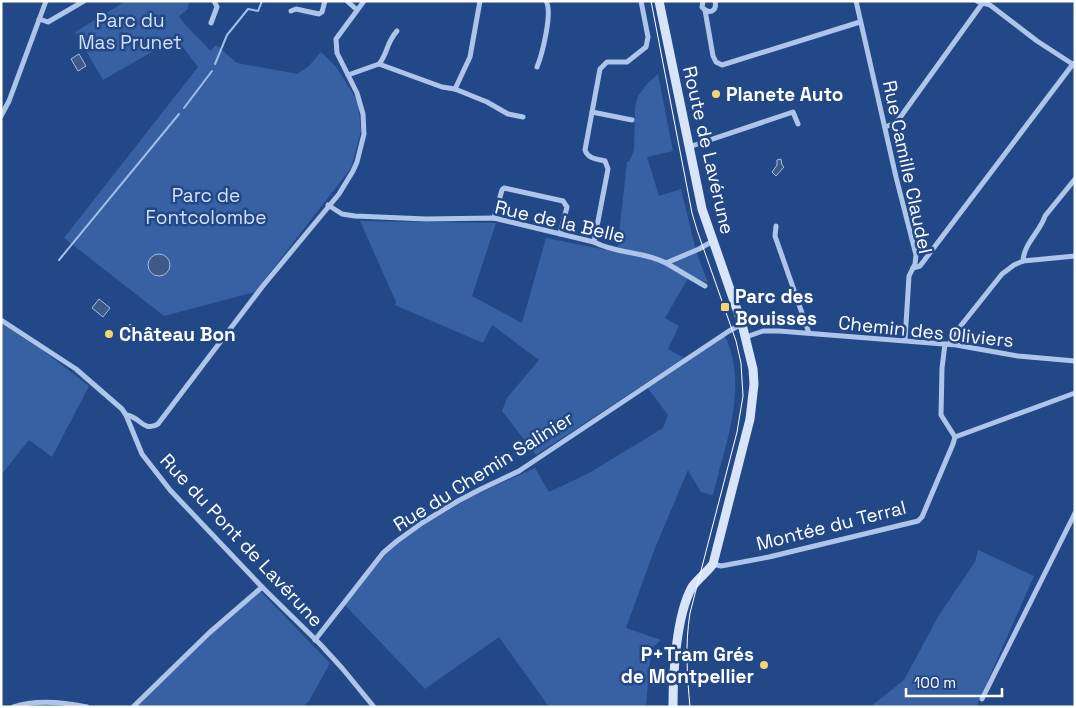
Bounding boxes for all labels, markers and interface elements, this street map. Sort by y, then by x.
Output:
park label: Parc du Mas Prunet [78,8,182,55]
street label: Route de Lavérune [677,64,740,237]
street label: Rue Camille Claudel [877,78,938,256]
place label: Planete Auto [726,82,843,107]
marker: Planete Auto [710,88,722,100]
park label: Parc de Fontcolombe [146,183,267,230]
street label: Rue de la Belle [492,194,627,249]
place label: Parc des Bouisses [735,284,817,331]
marker: Parc des Bouisses [719,301,731,313]
street label: Chemin des Oliviers [837,310,1015,353]
place label: Château Bon [119,322,236,347]
marker: Château Bon [103,328,115,340]
street label: Rue du Chemin Salinier [389,406,578,537]
street label: Rue du Pont de Lavérune [155,448,329,632]
street label: Montée du Terral [754,495,909,556]
place label: P+Tram Grés de Montpellier [621,642,754,689]
marker: P+Tram Grés de Montpellier [758,659,770,671]
scale bar [906,666,1002,698]
text: 100 m [914,673,956,692]

